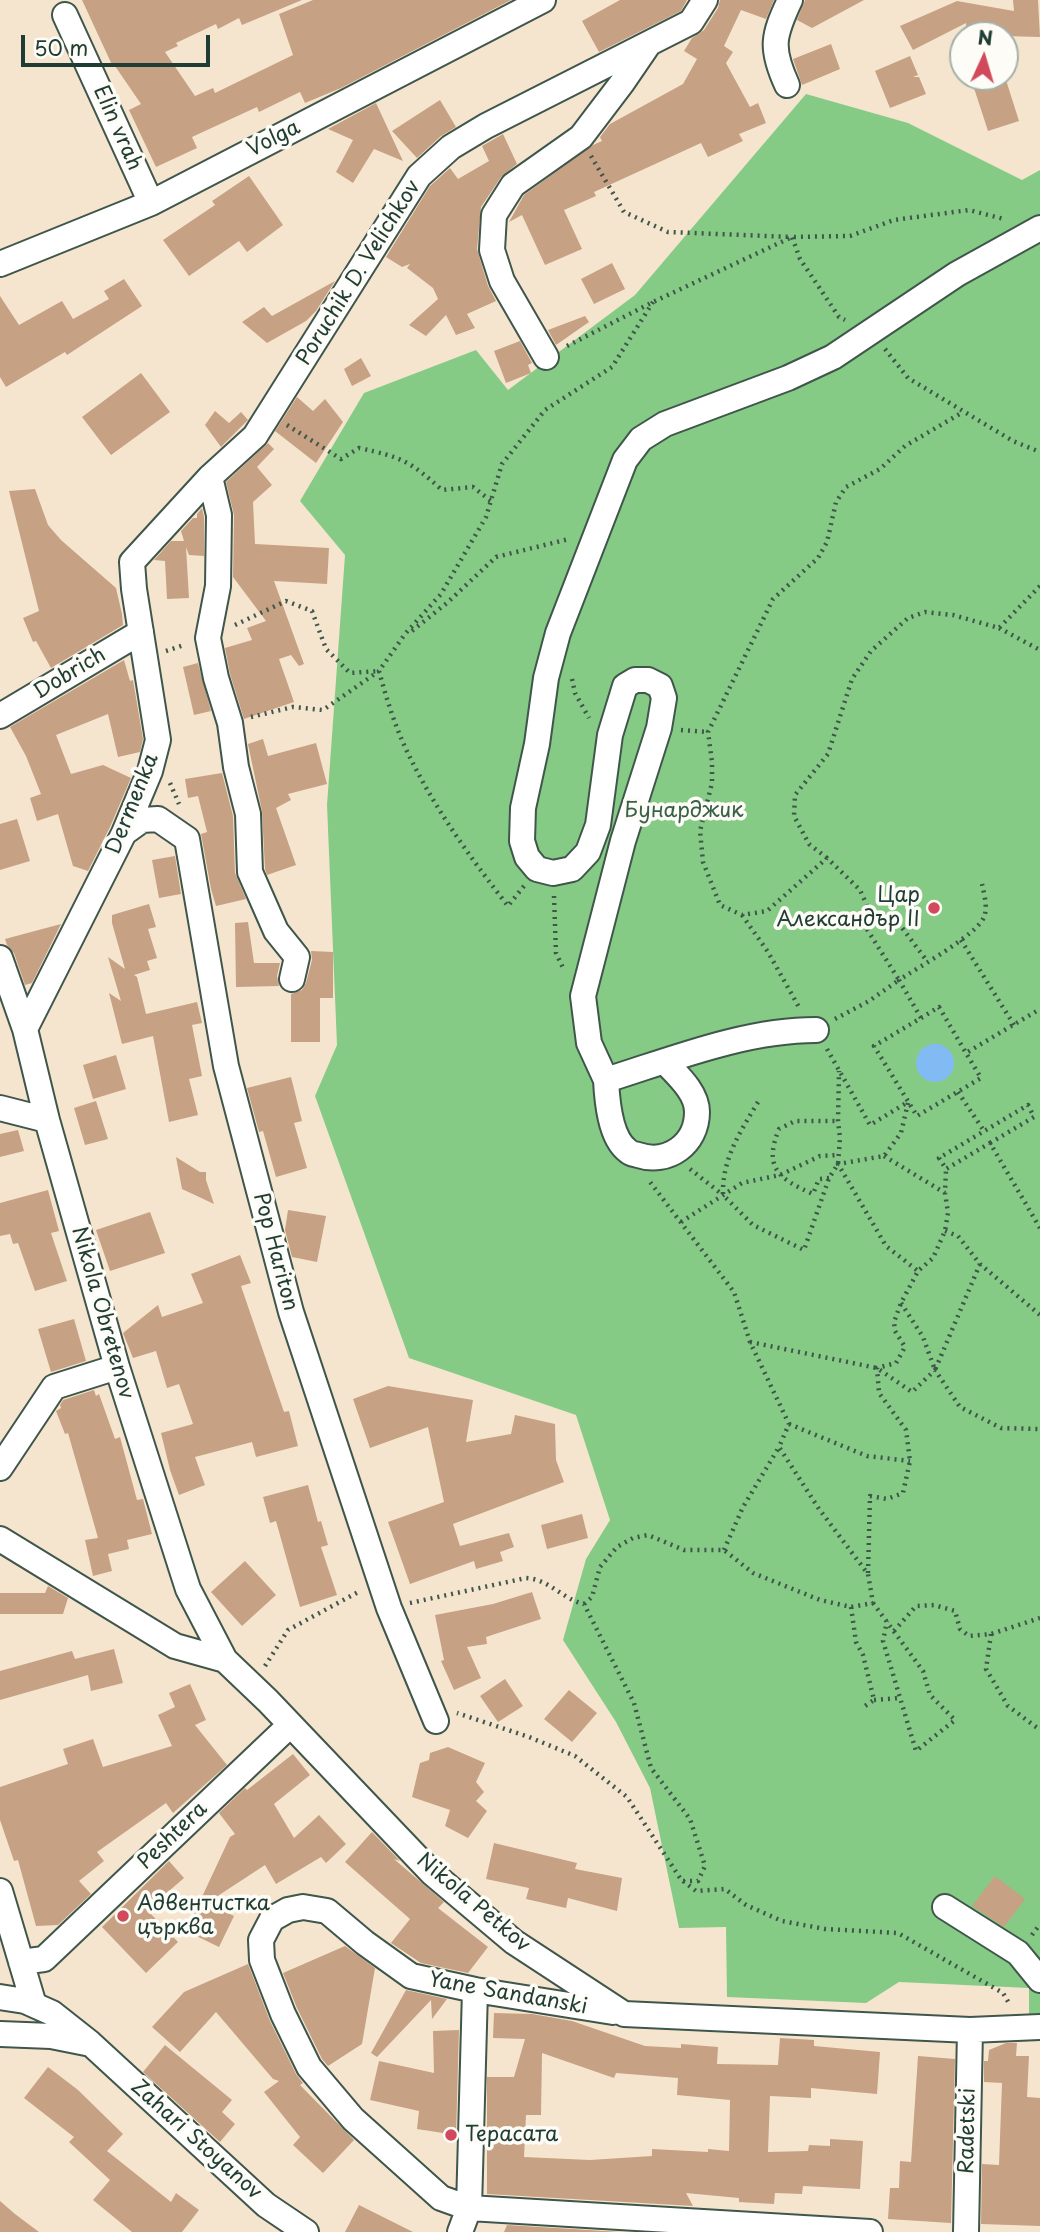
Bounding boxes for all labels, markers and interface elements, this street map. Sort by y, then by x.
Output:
scale bar [24,21,214,65]
north arrow [949,21,1019,91]
text: N [977,23,994,52]
text: 50 m [34,31,88,63]
street label: Elin vrah [87,82,147,174]
street label: Volga [243,115,305,163]
street label: Poruchik D. Velichkov [292,176,426,370]
street label: Dobrich [29,643,111,705]
street label: Dermenka [101,750,165,858]
park label: Бунарджик [624,798,744,824]
place label: Цар Александър II [776,883,920,933]
marker: Цар Александър II [926,900,942,916]
street label: Pop Hariton [247,1190,303,1314]
street label: Nikola Obretenov [65,1224,139,1402]
street label: Peshtera [133,1797,213,1875]
street label: Nikola Petkov [411,1848,535,1958]
place label: Адвентистка църква [137,1891,270,1941]
marker: Адвентистка църква [115,1908,131,1924]
street label: Yane Sandanski [427,1968,589,2020]
street label: Zahari Stoyanov [125,2075,267,2205]
street label: Radetski [955,2088,981,2174]
place label: Терасата [465,2122,558,2148]
marker: Терасата [443,2127,459,2143]

